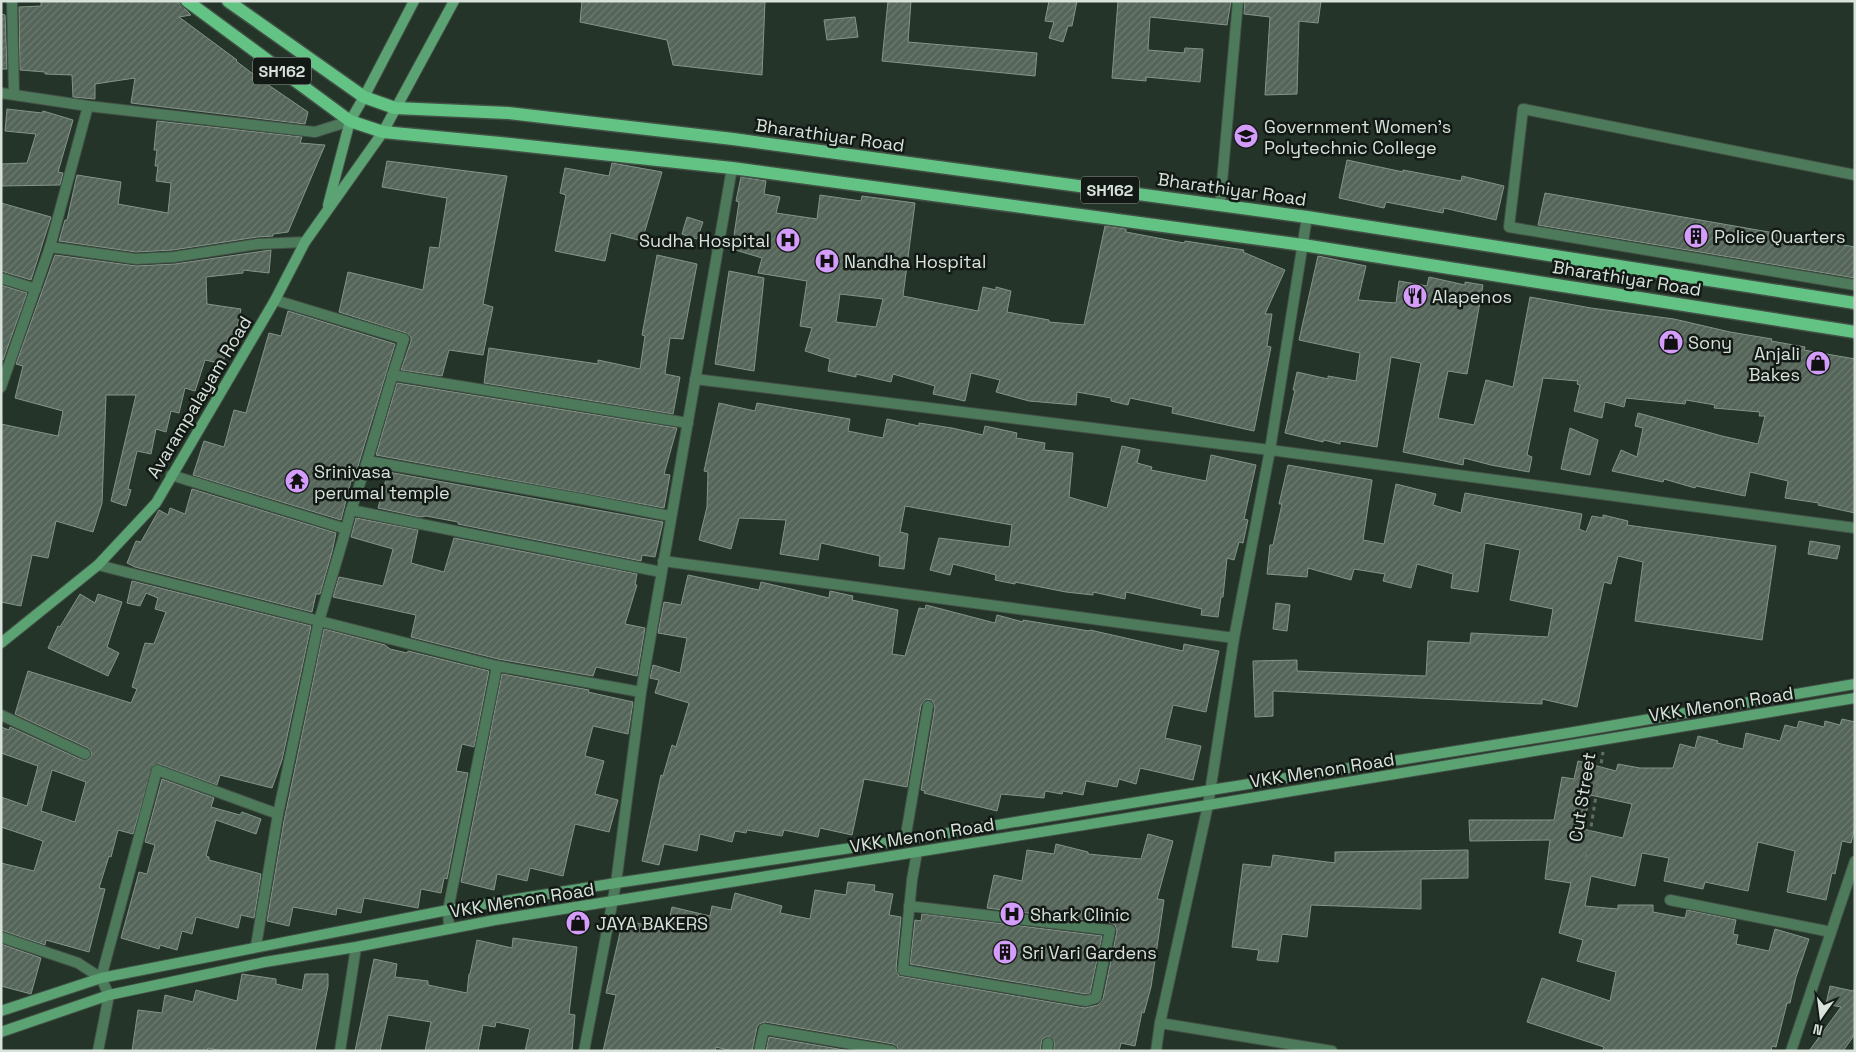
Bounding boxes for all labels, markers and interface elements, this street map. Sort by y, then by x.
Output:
road number: SH162 [253,58,311,84]
street label: Bharathiyar Road [754,113,906,157]
place label: Government Women's Polytechnic College [1264,115,1451,159]
school or university icon: Government Women's Polytechnic College [1233,123,1259,149]
street label: Bharathiyar Road [1156,167,1308,211]
road number: SH162 [1081,176,1139,204]
building icon: Police Quarters [1683,223,1709,249]
place label: Police Quarters [1714,225,1845,248]
hospital icon: Sudha Hospital [775,227,801,253]
place label: Sudha Hospital [639,229,770,252]
hospital icon: Nandha Hospital [814,248,840,274]
place label: Nandha Hospital [844,250,986,273]
street label: Bharathiyar Road [1551,255,1703,301]
restaurant icon: Alapenos [1402,283,1428,309]
place label: Alapenos [1432,285,1512,308]
street label: Avarampalayam Road [141,312,257,482]
shop icon: Sony [1658,329,1684,355]
place label: Sony [1688,331,1732,354]
place label: Anjali Bakes [1748,342,1800,386]
shop icon: Anjali Bakes [1805,350,1831,376]
place label: Srinivasa perumal temple [314,460,450,504]
temple icon: Srinivasa perumal temple [284,468,310,494]
street label: VKK Menon Road [1647,681,1795,727]
street label: VKK Menon Road [1248,747,1396,793]
street label: Cut Street [1564,751,1600,843]
street label: VKK Menon Road [848,812,996,858]
street label: VKK Menon Road [448,877,596,923]
hospital icon: Shark Clinic [999,901,1025,927]
place label: Shark Clinic [1030,903,1130,926]
shop icon: JAYA BAKERS [565,910,591,936]
place label: JAYA BAKERS [596,912,708,935]
building icon: Sri Vari Gardens [992,939,1018,965]
place label: Sri Vari Gardens [1022,941,1157,964]
north arrow [1796,992,1846,1042]
text: N [1811,1020,1825,1039]

